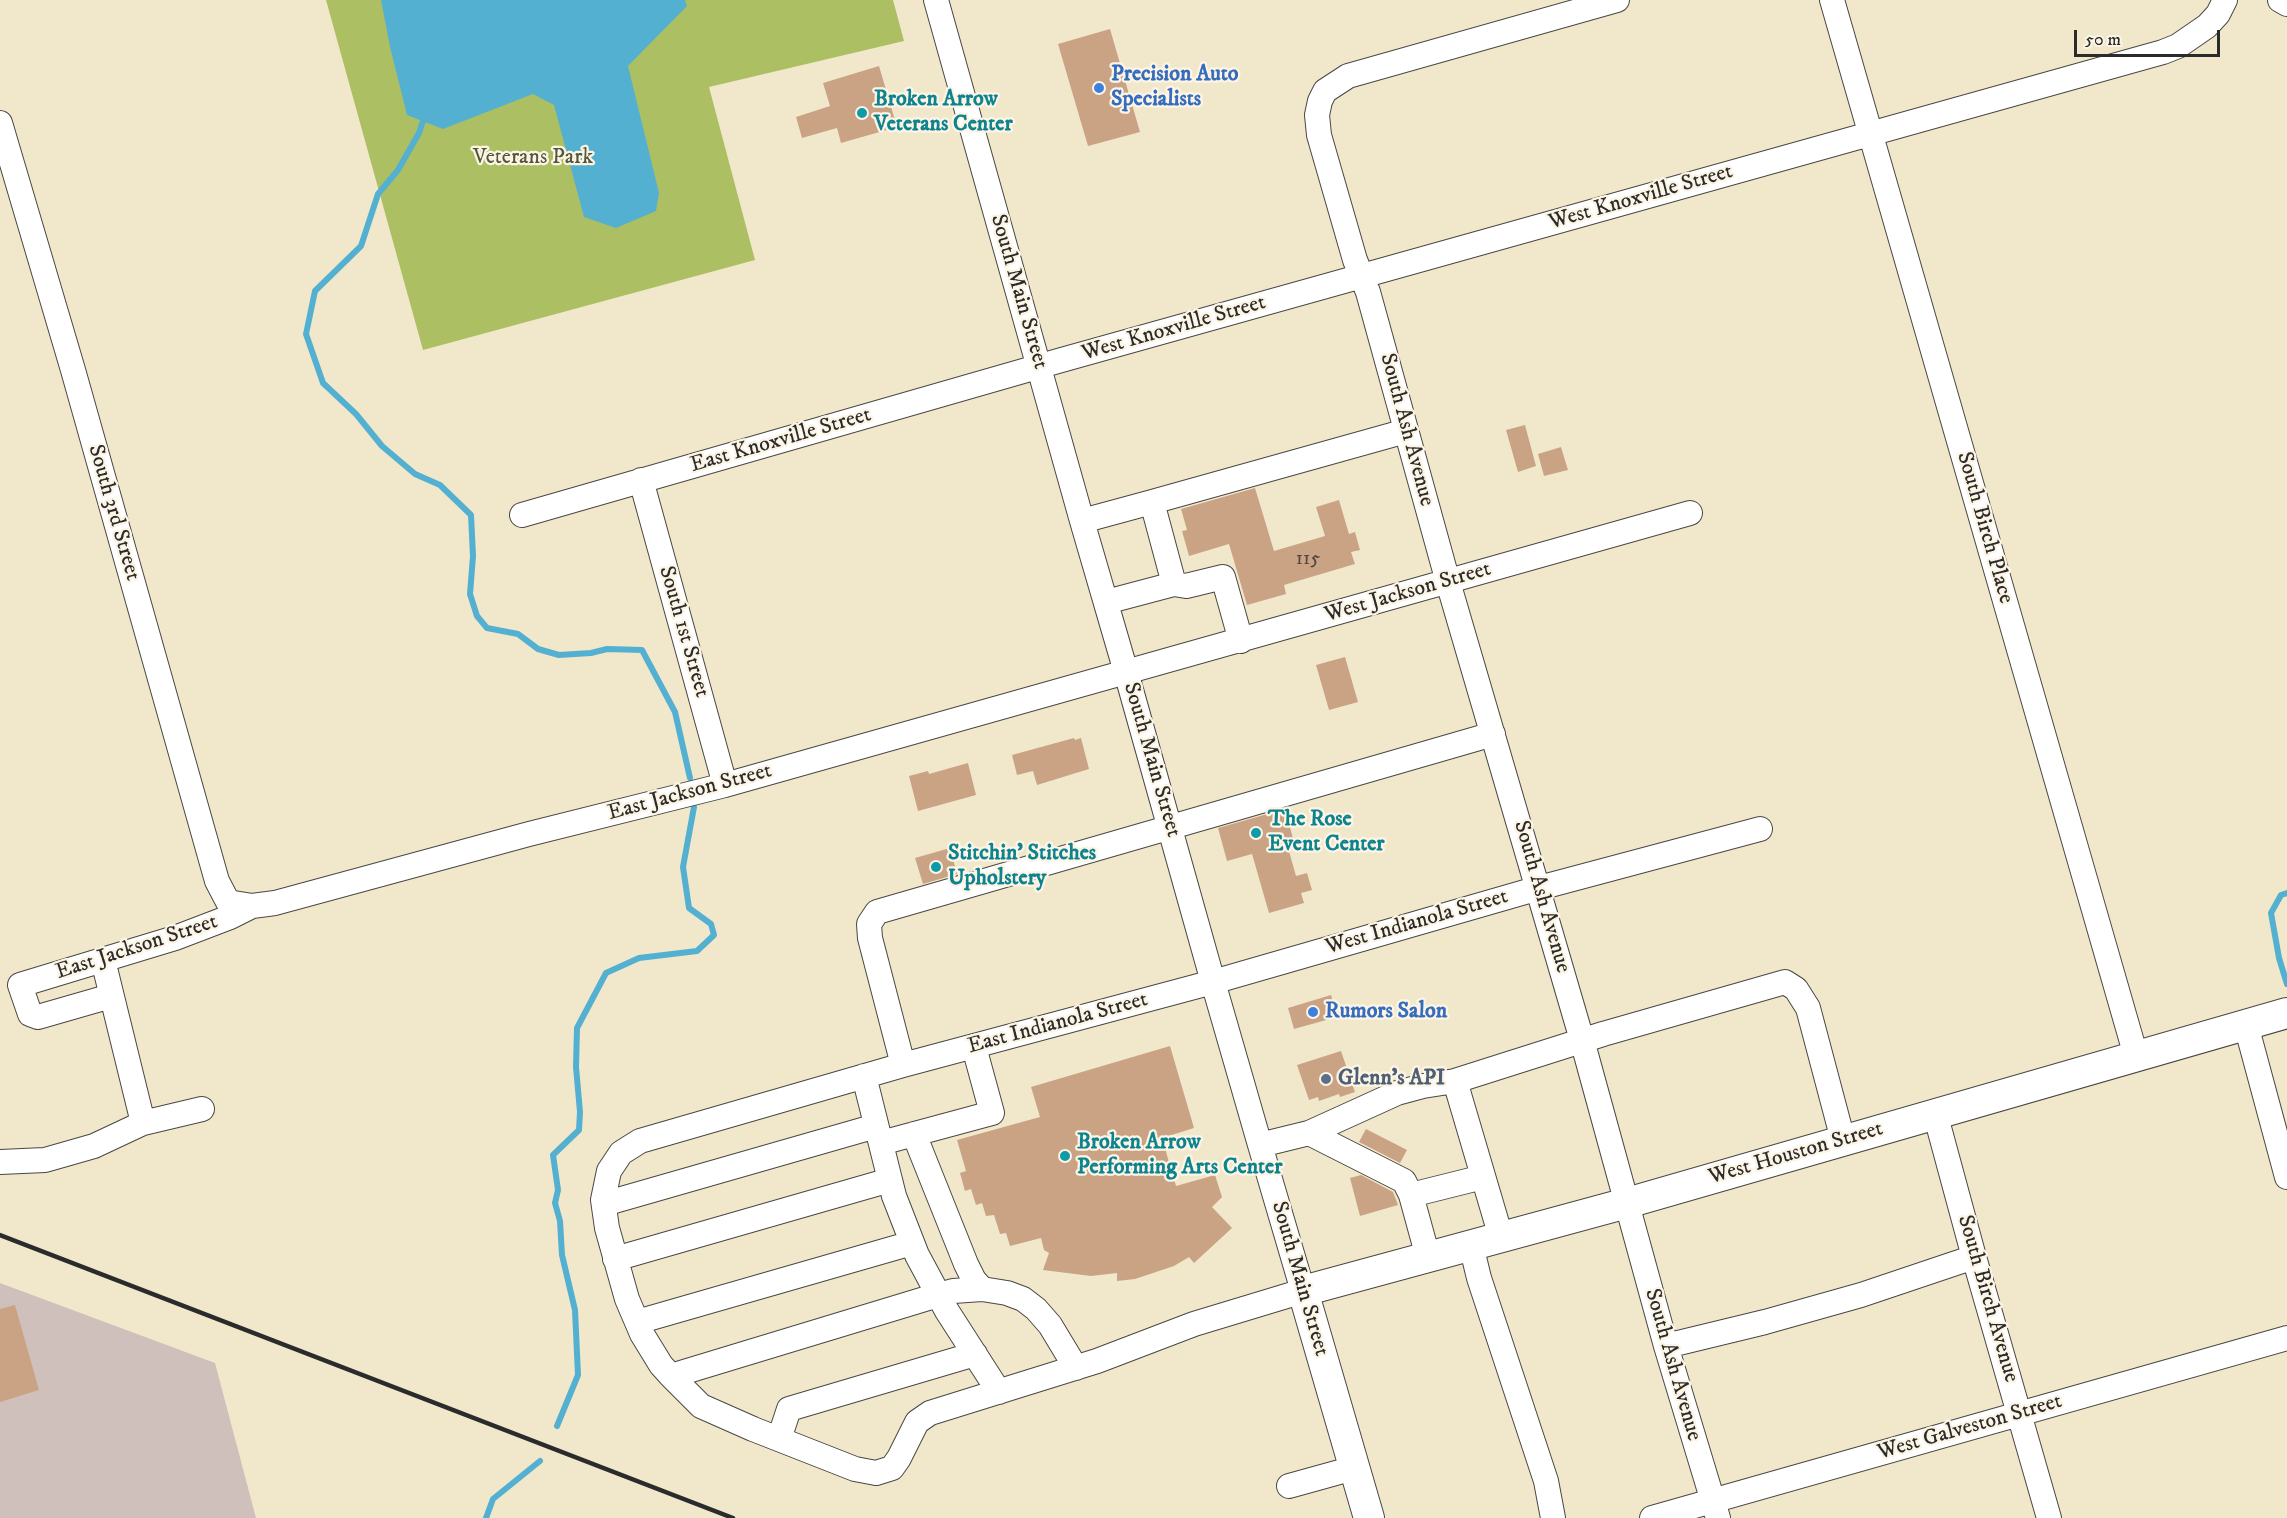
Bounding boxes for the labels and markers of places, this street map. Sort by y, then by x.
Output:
place label: Precision Auto Specialists [1111,62,1239,113]
marker: Precision Auto Specialists [1092,81,1106,95]
place label: Broken Arrow Veterans Center [874,87,1013,138]
marker: Broken Arrow Veterans Center [855,106,869,120]
place label: The Rose Event Center [1268,807,1384,858]
marker: The Rose Event Center [1249,826,1263,840]
place label: Stitchin' Stitches Upholstery [948,841,1096,892]
marker: Stitchin' Stitches Upholstery [929,860,943,874]
place label: Rumors Salon [1325,999,1447,1025]
marker: Rumors Salon [1306,1005,1320,1019]
place label: Glenn's API [1338,1066,1445,1092]
marker: Glenn's API [1319,1072,1333,1086]
place label: Broken Arrow Performing Arts Center [1077,1130,1282,1182]
marker: Broken Arrow Performing Arts Center [1058,1149,1072,1163]

